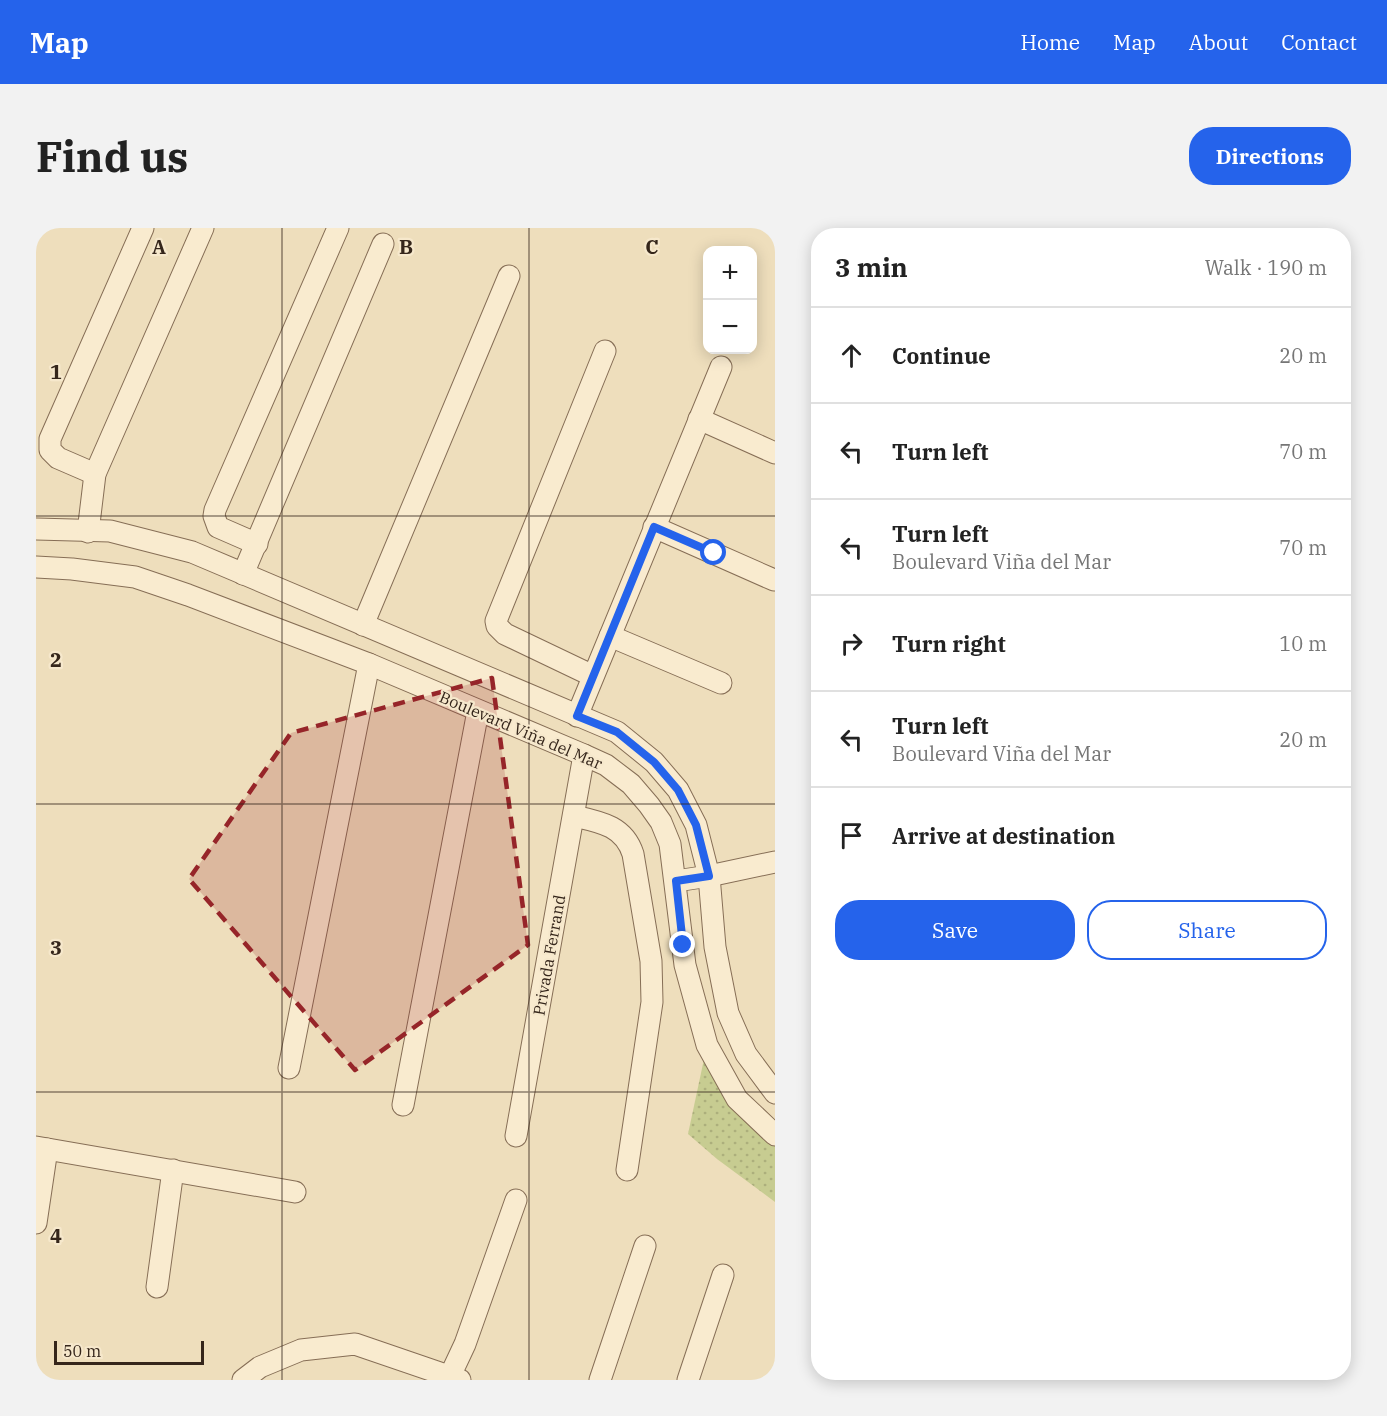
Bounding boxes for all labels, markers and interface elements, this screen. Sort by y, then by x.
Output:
text: Map [30,24,89,61]
text: Home [1020,28,1080,56]
text: Map [1113,28,1156,56]
text: About [1189,28,1248,56]
text: Contact [1281,28,1357,56]
button: Directions [1189,127,1351,185]
text: Find us [36,129,188,184]
text: A [152,233,166,260]
text: B [399,233,413,260]
text: C [645,233,659,260]
map controls [703,246,757,354]
button: + [703,246,757,300]
text: 3 min [835,250,908,284]
text: Walk · 190 m [1205,254,1327,281]
button: − [703,300,757,354]
icon: ahead [835,339,868,372]
text: Continue [892,341,991,370]
text: 20 m [1279,342,1327,369]
text: 1 [50,358,62,385]
icon: left [835,435,868,468]
text: Turn left [892,437,988,466]
text: 70 m [1279,438,1327,465]
text: Turn left [892,519,988,548]
icon: left [835,531,868,564]
text: 70 m [1279,534,1327,561]
route start [700,539,726,565]
text: Boulevard Viña del Mar [892,548,1111,575]
icon: right [835,627,868,660]
text: Turn right [892,629,1006,658]
text: 10 m [1279,630,1327,657]
text: 2 [50,646,62,673]
street label: Boulevard Viña del Mar [436,687,606,773]
text: Turn left [892,711,988,740]
icon: left [835,723,868,756]
text: 20 m [1279,726,1327,753]
text: Boulevard Viña del Mar [892,740,1111,767]
icon: arrive [835,819,868,852]
text: Arrive at destination [892,821,1115,850]
street label: Privada Ferrand [529,893,569,1017]
button: Save [835,900,1075,960]
button: Share [1087,900,1327,960]
route end [669,931,695,957]
text: 3 [50,934,62,961]
text: 4 [50,1222,62,1249]
scale bar [54,1338,204,1366]
text: 50 m [63,1341,101,1361]

